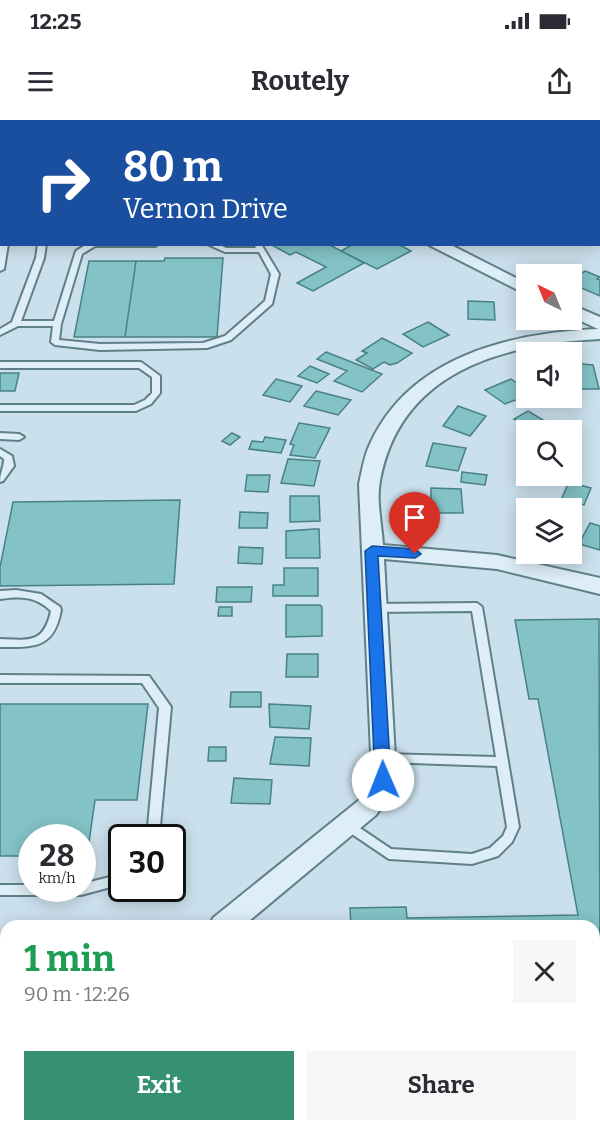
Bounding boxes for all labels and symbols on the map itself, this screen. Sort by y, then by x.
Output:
north arrow [516,264,582,330]
pin [389,492,440,554]
position arrow [351,748,415,812]
speed limit sign: 30 [108,824,186,902]

